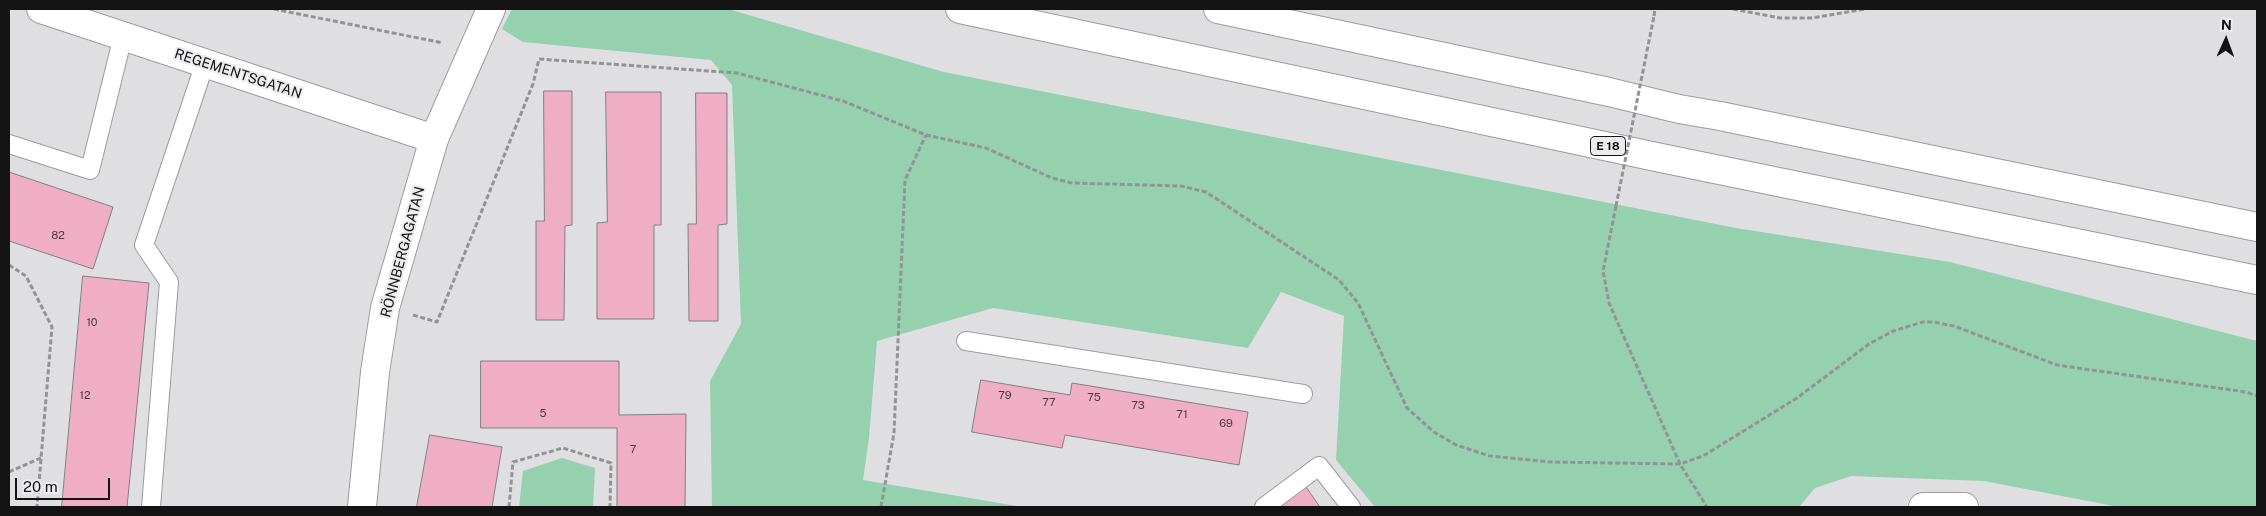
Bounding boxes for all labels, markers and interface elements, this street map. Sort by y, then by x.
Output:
north arrow [2201,15,2251,65]
text: N [2221,17,2232,33]
street label: REGEMENTSGATAN [172,45,304,103]
road number: E 18 [1590,136,1626,156]
street label: RÖNNBERGAGATAN [377,185,429,319]
house number: 82 [51,229,65,243]
house number: 10 [86,316,98,330]
house number: 12 [79,389,91,403]
house number: 79 [998,389,1012,403]
house number: 75 [1087,391,1101,405]
house number: 77 [1042,396,1056,410]
house number: 73 [1131,399,1145,413]
house number: 5 [539,407,547,421]
house number: 71 [1176,408,1188,422]
house number: 69 [1219,417,1233,431]
house number: 7 [630,443,636,457]
scale bar [18,468,112,500]
text: 20 m [23,478,58,495]

